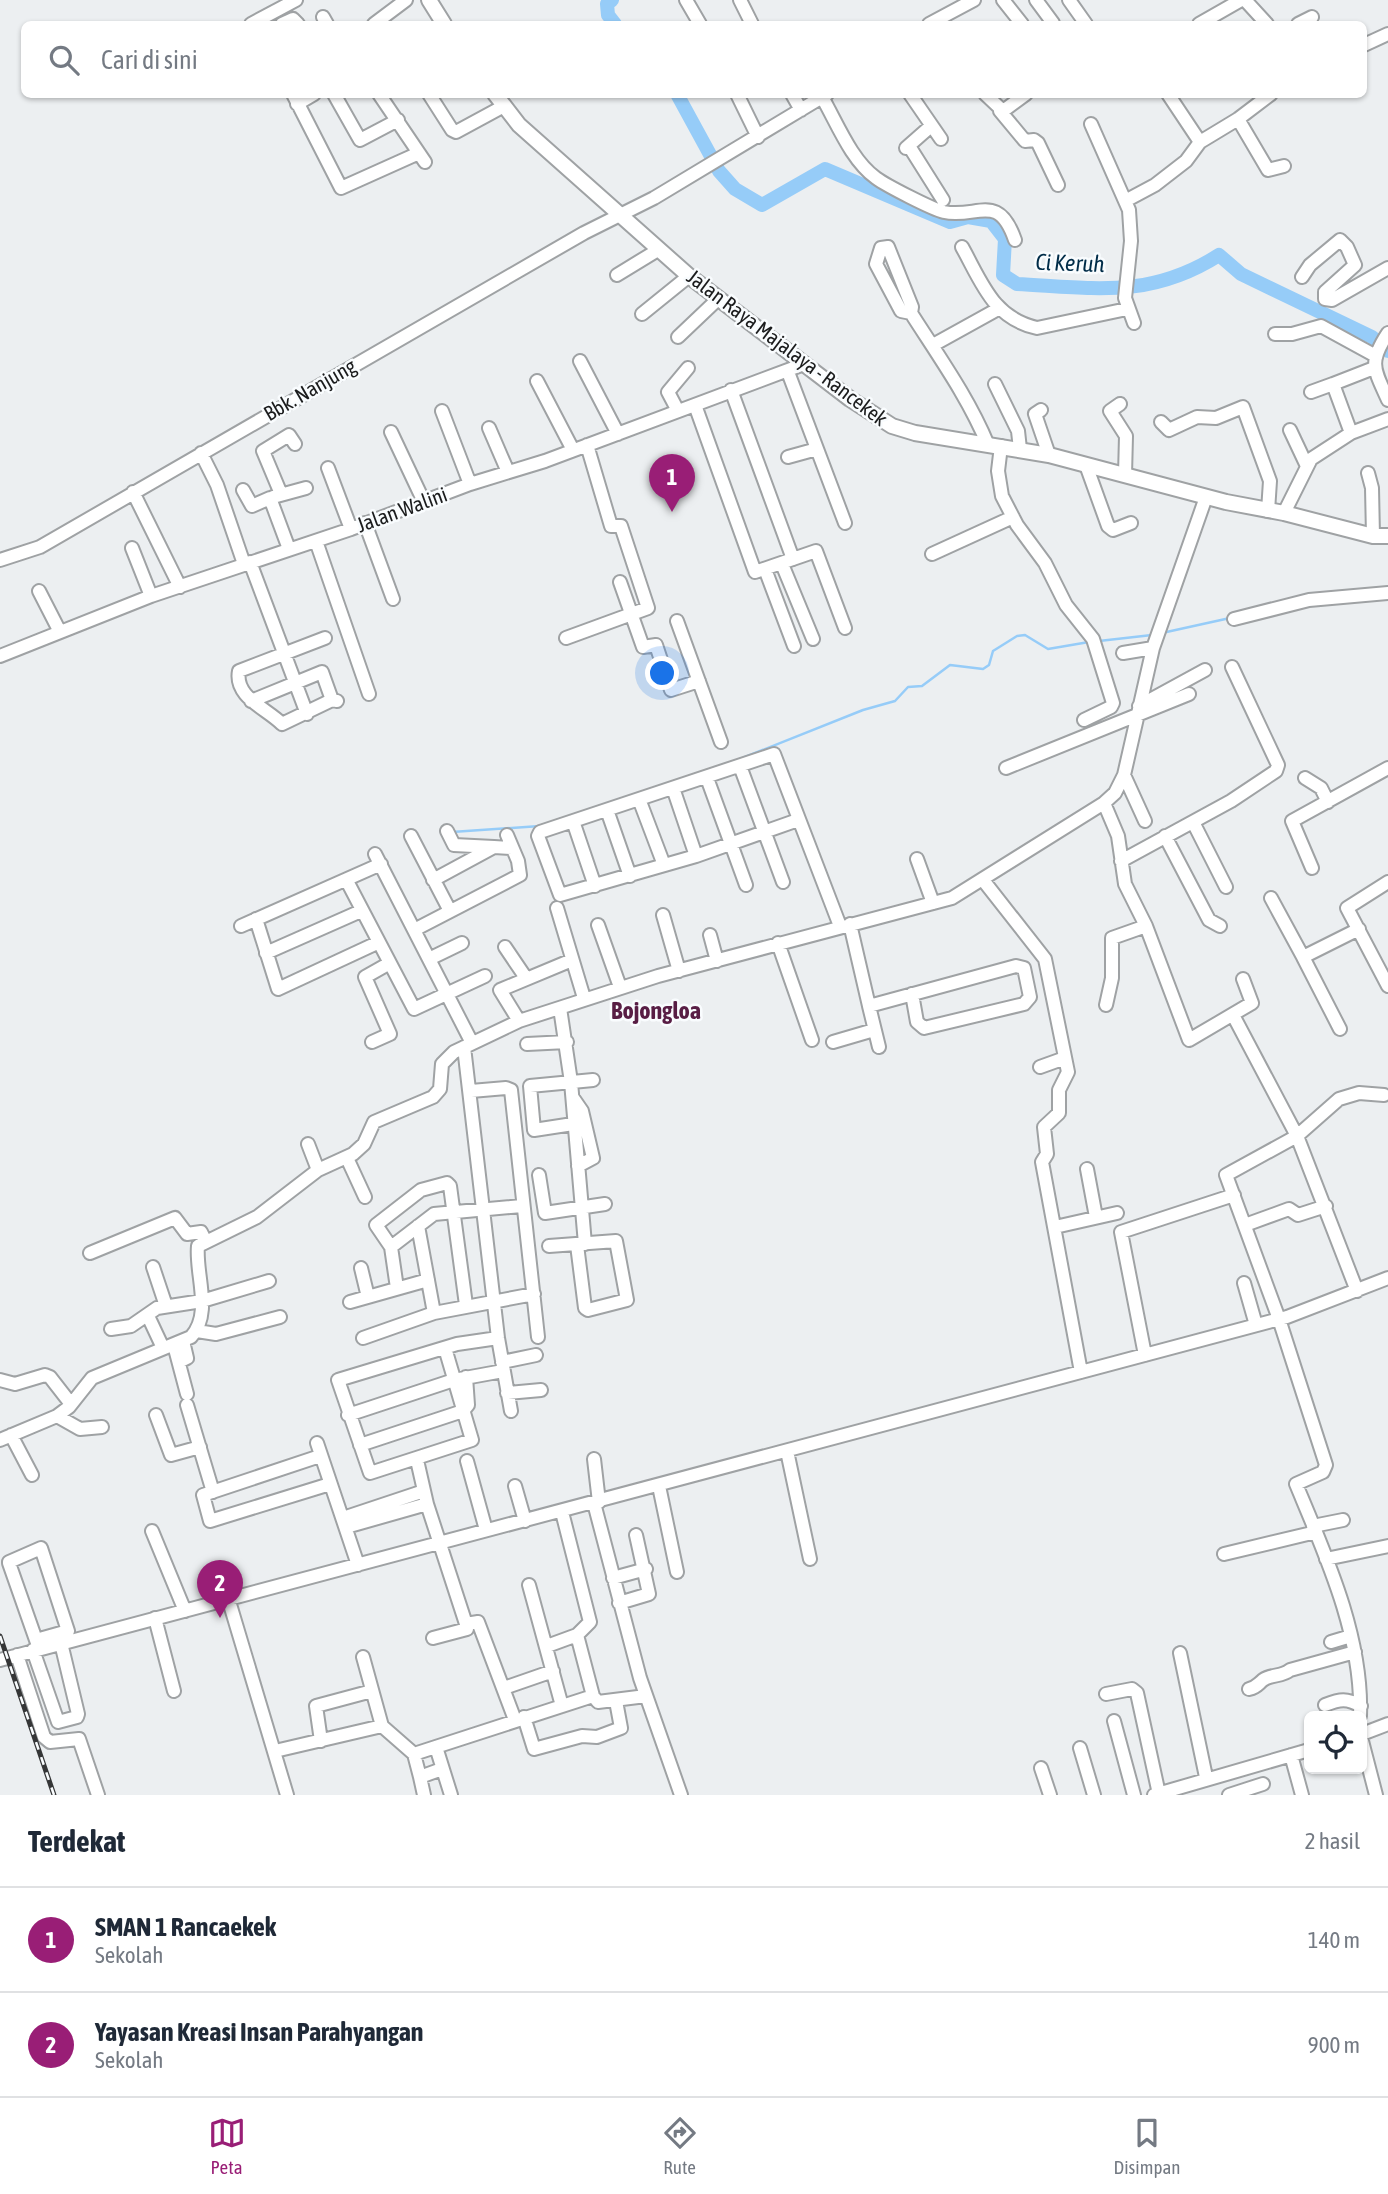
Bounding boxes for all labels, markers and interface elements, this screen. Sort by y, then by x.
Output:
search box [21,21,1367,98]
icon: search [45,41,83,79]
text: Cari di sini [101,45,198,75]
water label: Ci Keruh [1035,249,1105,277]
street label: Jalan Raya Majalaya - Rancekek [683,264,892,430]
street label: Bbk. Nanjung [259,353,360,425]
pin: 1 [649,454,695,512]
street label: Jalan Walini [353,482,450,537]
your location [645,656,679,690]
district label: Bojongloa [611,997,701,1024]
pin: 2 [197,1560,243,1618]
map controls [1304,1711,1367,1774]
button: locate [1304,1711,1367,1774]
text: Terdekat [28,1824,125,1858]
text: 2 hasil [1305,1828,1360,1854]
text: SMAN 1 Rancaekek [95,1912,276,1942]
text: 1 [46,1927,56,1953]
text: 140 m [1308,1927,1360,1953]
text: Sekolah [95,1942,164,1968]
text: Yayasan Kreasi Insan Parahyangan [95,2017,423,2047]
text: 2 [46,2032,56,2058]
text: 900 m [1308,2032,1360,2058]
text: Sekolah [95,2047,164,2073]
tab: Peta [208,2114,246,2178]
tab: Rute [661,2114,699,2178]
tab: Disimpan [1114,2114,1180,2178]

